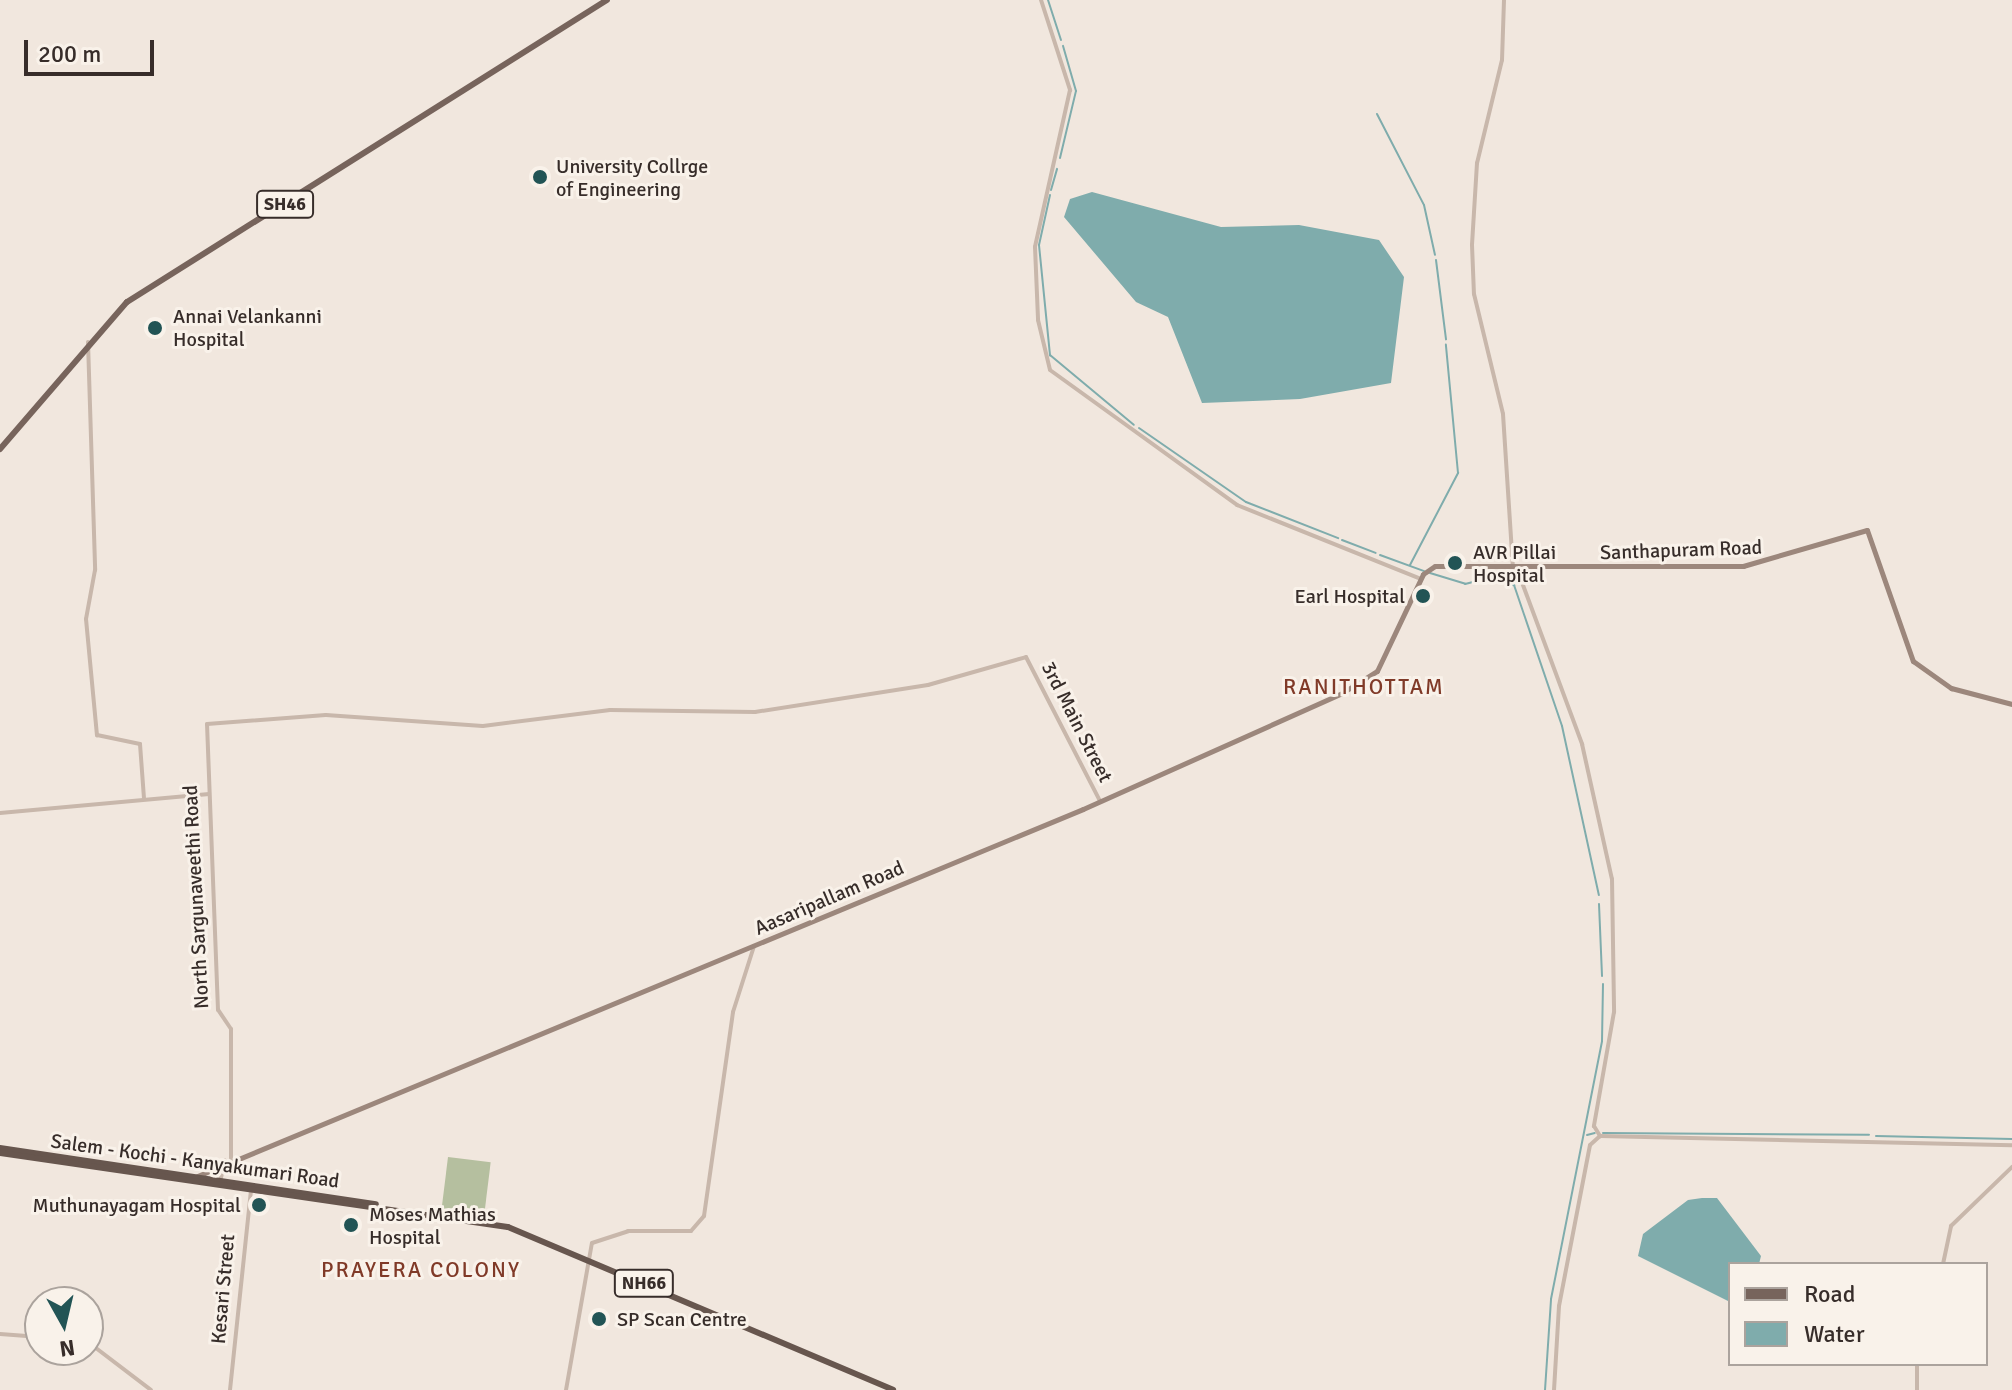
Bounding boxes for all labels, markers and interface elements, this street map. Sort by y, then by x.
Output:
scale bar [28,24,158,74]
text: 200 m [38,39,101,69]
place label: University Collrge of Engineering [556,154,708,201]
marker: University Collrge of Engineering [531,168,549,186]
road number: SH46 [255,190,315,218]
place label: Annai Velankanni Hospital [173,304,322,351]
marker: Annai Velankanni Hospital [144,317,166,339]
street label: Santhapuram Road [1600,535,1762,565]
place label: AVR Pillai Hospital [1473,540,1556,587]
marker: AVR Pillai Hospital [1444,552,1466,574]
place label: Earl Hospital [1294,584,1405,608]
marker: Earl Hospital [1412,585,1434,607]
street label: 3rd Main Street [1036,658,1118,786]
district label: RANITHOTTAM [1283,674,1445,700]
street label: North Sargunaveethi Road [178,784,214,1010]
street label: Aasaripallam Road [751,856,907,940]
street label: Salem - Kochi - Kanyakumari Road [49,1129,341,1193]
place label: Muthunayagam Hospital [33,1193,241,1217]
marker: Muthunayagam Hospital [248,1194,270,1216]
place label: Moses Mathias Hospital [369,1202,496,1249]
marker: Moses Mathias Hospital [340,1214,362,1236]
street label: Kesari Street [206,1233,240,1345]
district label: PRAYERA COLONY [321,1257,521,1283]
legend [1728,1262,1988,1366]
road number: NH66 [612,1269,676,1297]
text: Road [1804,1279,1855,1309]
north arrow [24,1286,104,1366]
place label: SP Scan Centre [617,1307,747,1331]
marker: SP Scan Centre [588,1308,610,1330]
text: Water [1804,1319,1864,1349]
text: N [58,1334,77,1363]

